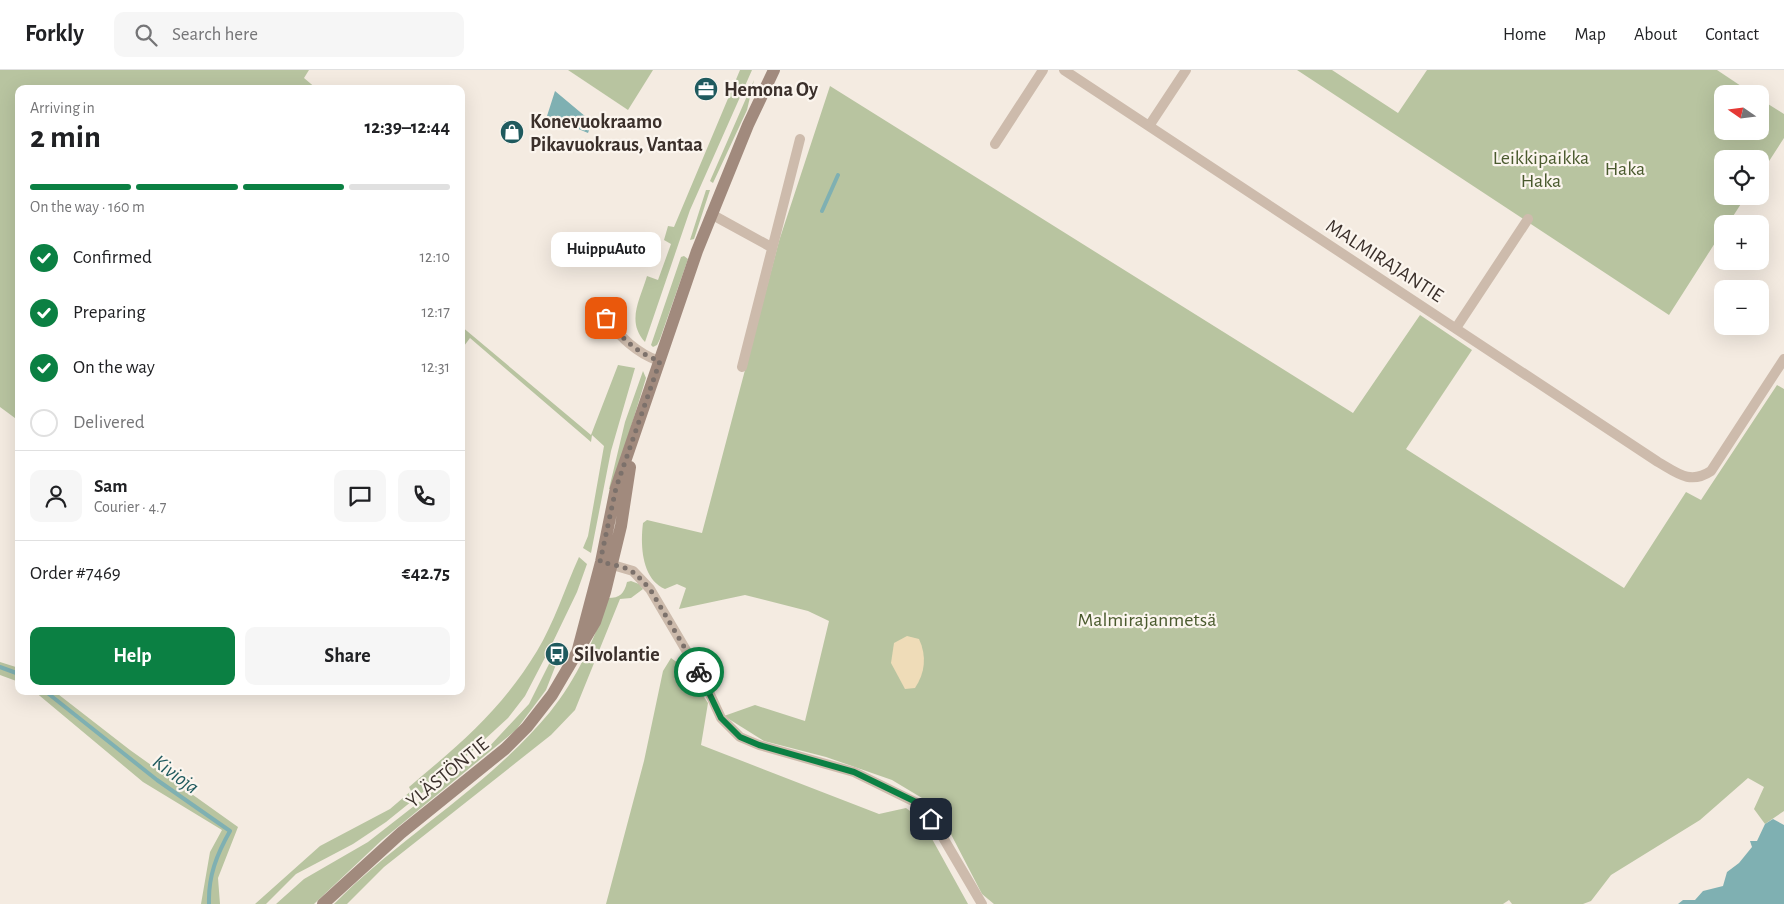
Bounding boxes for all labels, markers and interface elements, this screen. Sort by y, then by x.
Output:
search box [114,12,464,57]
icon: search [132,21,160,49]
text: Forkly [25,22,84,46]
text: Search here [172,25,258,44]
text: Home [1503,26,1546,44]
text: Map [1574,26,1606,44]
text: About [1634,26,1677,44]
text: Contact [1705,26,1759,44]
office icon: Hemona Oy [693,76,719,102]
place label: Hemona Oy [724,80,818,100]
north arrow [1714,85,1769,140]
map controls [1714,85,1769,335]
text: Arriving in [30,100,95,116]
place label: Konevuokraamo Pikavuokraus, Vantaa [530,112,703,155]
text: 12:39–12:44 [364,118,450,137]
shop icon: Konevuokraamo Pikavuokraus, Vantaa [499,119,525,145]
text: 2 min [30,121,101,153]
park label: Leikkipaikka Haka [1493,148,1589,191]
button: locate [1714,150,1769,205]
park label: Haka [1605,159,1645,179]
text: On the way · 160 m [30,199,145,215]
button: + [1714,215,1769,270]
street label: MALMIRAJANTIE [1322,216,1447,306]
callout: HuippuAuto [551,233,661,268]
text: HuippuAuto [566,241,646,257]
icon: check [30,244,58,272]
text: Confirmed [73,248,152,267]
text: 12:10 [420,249,450,265]
button: − [1714,280,1769,335]
pin [585,297,627,339]
icon: check [30,299,58,327]
text: Preparing [73,303,146,322]
text: 12:17 [421,304,450,320]
icon: bag [592,304,620,332]
icon: check [30,354,58,382]
text: On the way [73,358,155,377]
text: 12:31 [421,359,450,375]
text: Delivered [73,413,145,432]
button: person [30,470,82,522]
button: chat [334,470,386,522]
button: phone [398,470,450,522]
text: Sam [94,477,128,496]
text: Courier · 4.7 [94,499,166,515]
text: Order #7469 [30,564,121,583]
text: €42.75 [402,564,450,583]
park label: Malmirajanmetsä [1078,610,1216,630]
button: Help [30,627,235,685]
button: Share [245,627,450,685]
bus stop icon: Silvolantie [544,641,570,667]
place label: Silvolantie [574,645,660,665]
courier [674,647,724,697]
icon: bike [685,658,713,686]
street label: YLÄSTÖNTIE [403,733,493,812]
water label: Kivioja [149,751,203,798]
pin [910,798,952,840]
icon: home [917,805,945,833]

